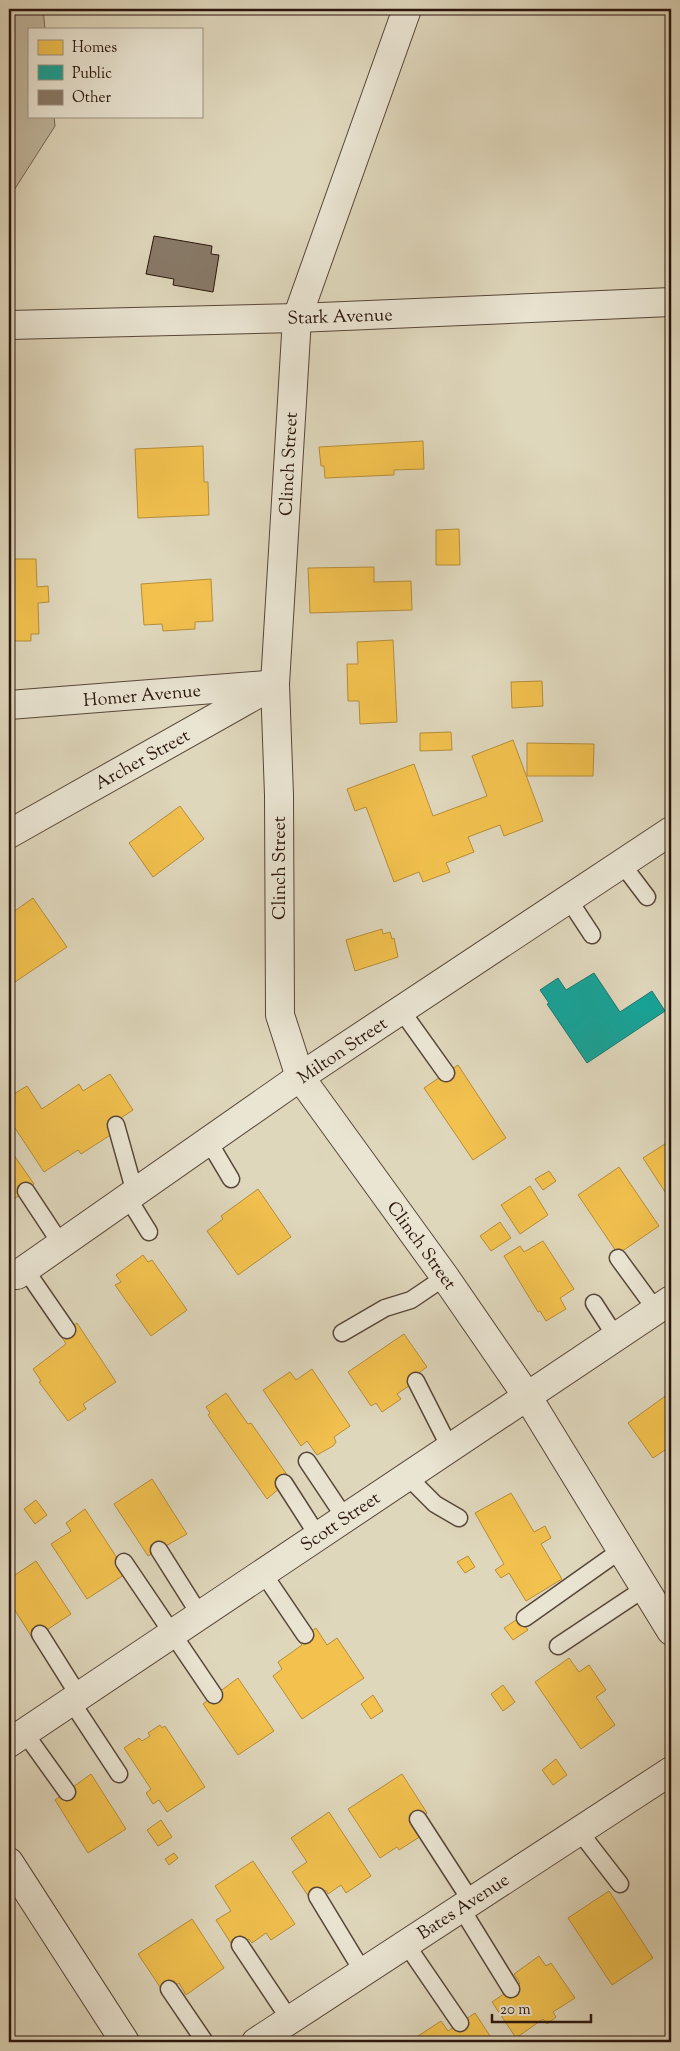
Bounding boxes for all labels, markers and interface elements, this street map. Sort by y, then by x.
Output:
legend [28,28,202,118]
text: Homes [72,38,117,59]
text: Public [72,64,112,85]
text: Other [72,88,112,109]
street label: Stark Avenue [287,303,393,333]
street label: Clinch Street [274,411,306,517]
street label: Homer Avenue [82,679,202,715]
street label: Archer Street [91,724,195,798]
street label: Clinch Street [268,816,294,920]
street label: Milton Street [293,1012,393,1091]
street label: Clinch Street [379,1196,461,1296]
street label: Scott Street [296,1486,386,1559]
street label: Bates Avenue [413,1868,515,1947]
scale bar [492,1991,591,2023]
text: 20 m [500,2000,531,2021]

